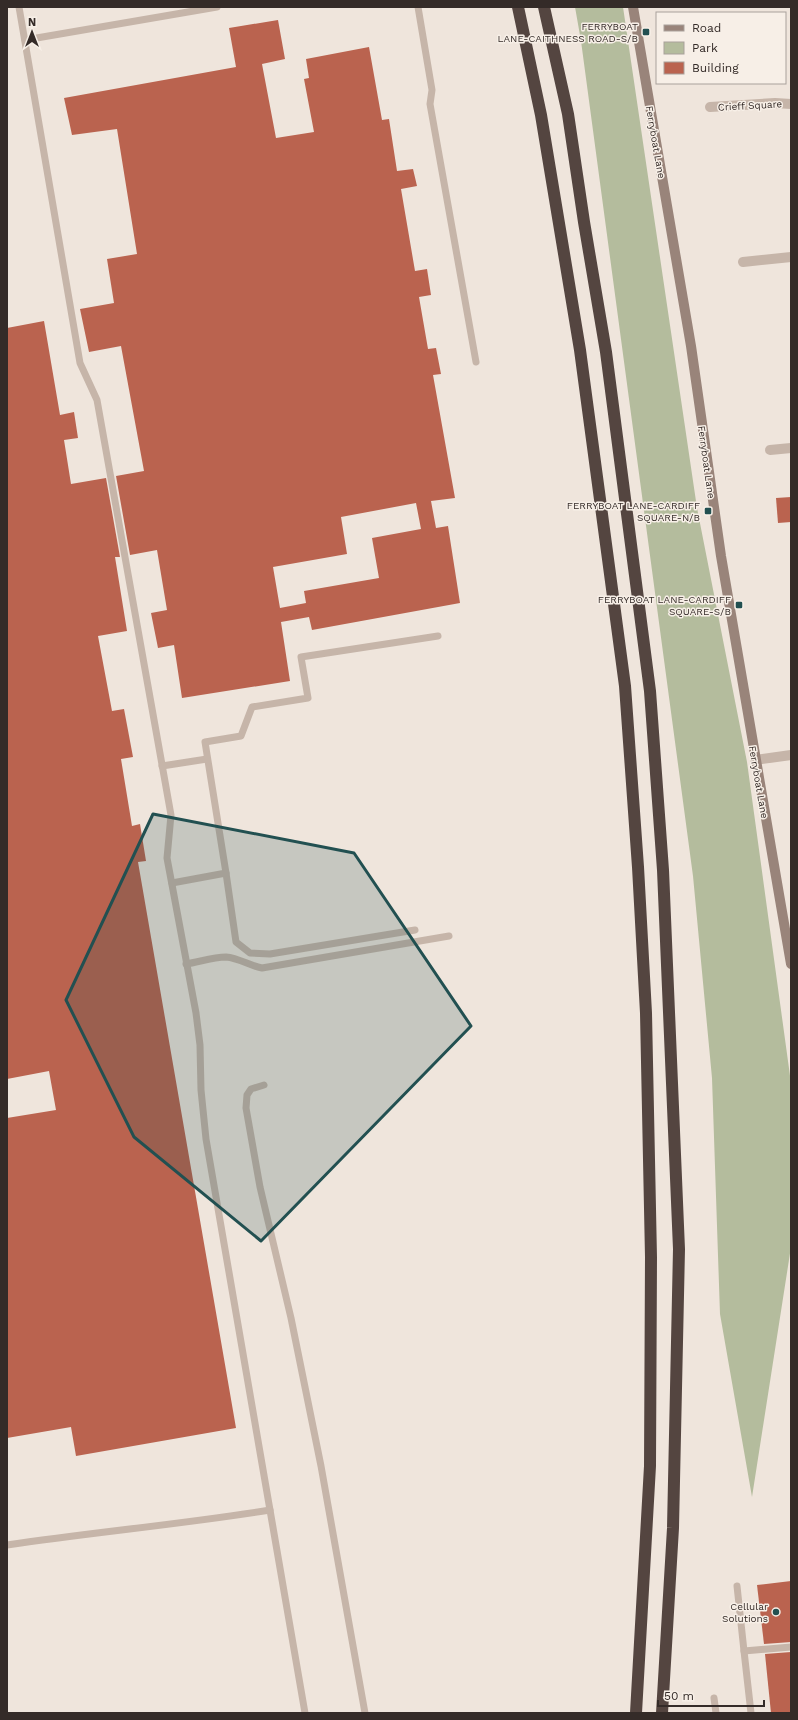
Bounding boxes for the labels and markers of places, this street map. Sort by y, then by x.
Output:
place label: FERRYBOAT LANE-CAITHNESS ROAD-S/B [498,21,638,44]
marker: FERRYBOAT LANE-CAITHNESS ROAD-S/B [641,27,651,37]
place label: FERRYBOAT LANE-CARDIFF SQUARE-N/B [567,500,700,523]
marker: FERRYBOAT LANE-CARDIFF SQUARE-N/B [703,506,713,516]
place label: FERRYBOAT LANE-CARDIFF SQUARE-S/B [598,594,731,617]
marker: FERRYBOAT LANE-CARDIFF SQUARE-S/B [734,600,744,610]
place label: Cellular Solutions [722,1601,768,1624]
marker: Cellular Solutions [771,1607,781,1617]

